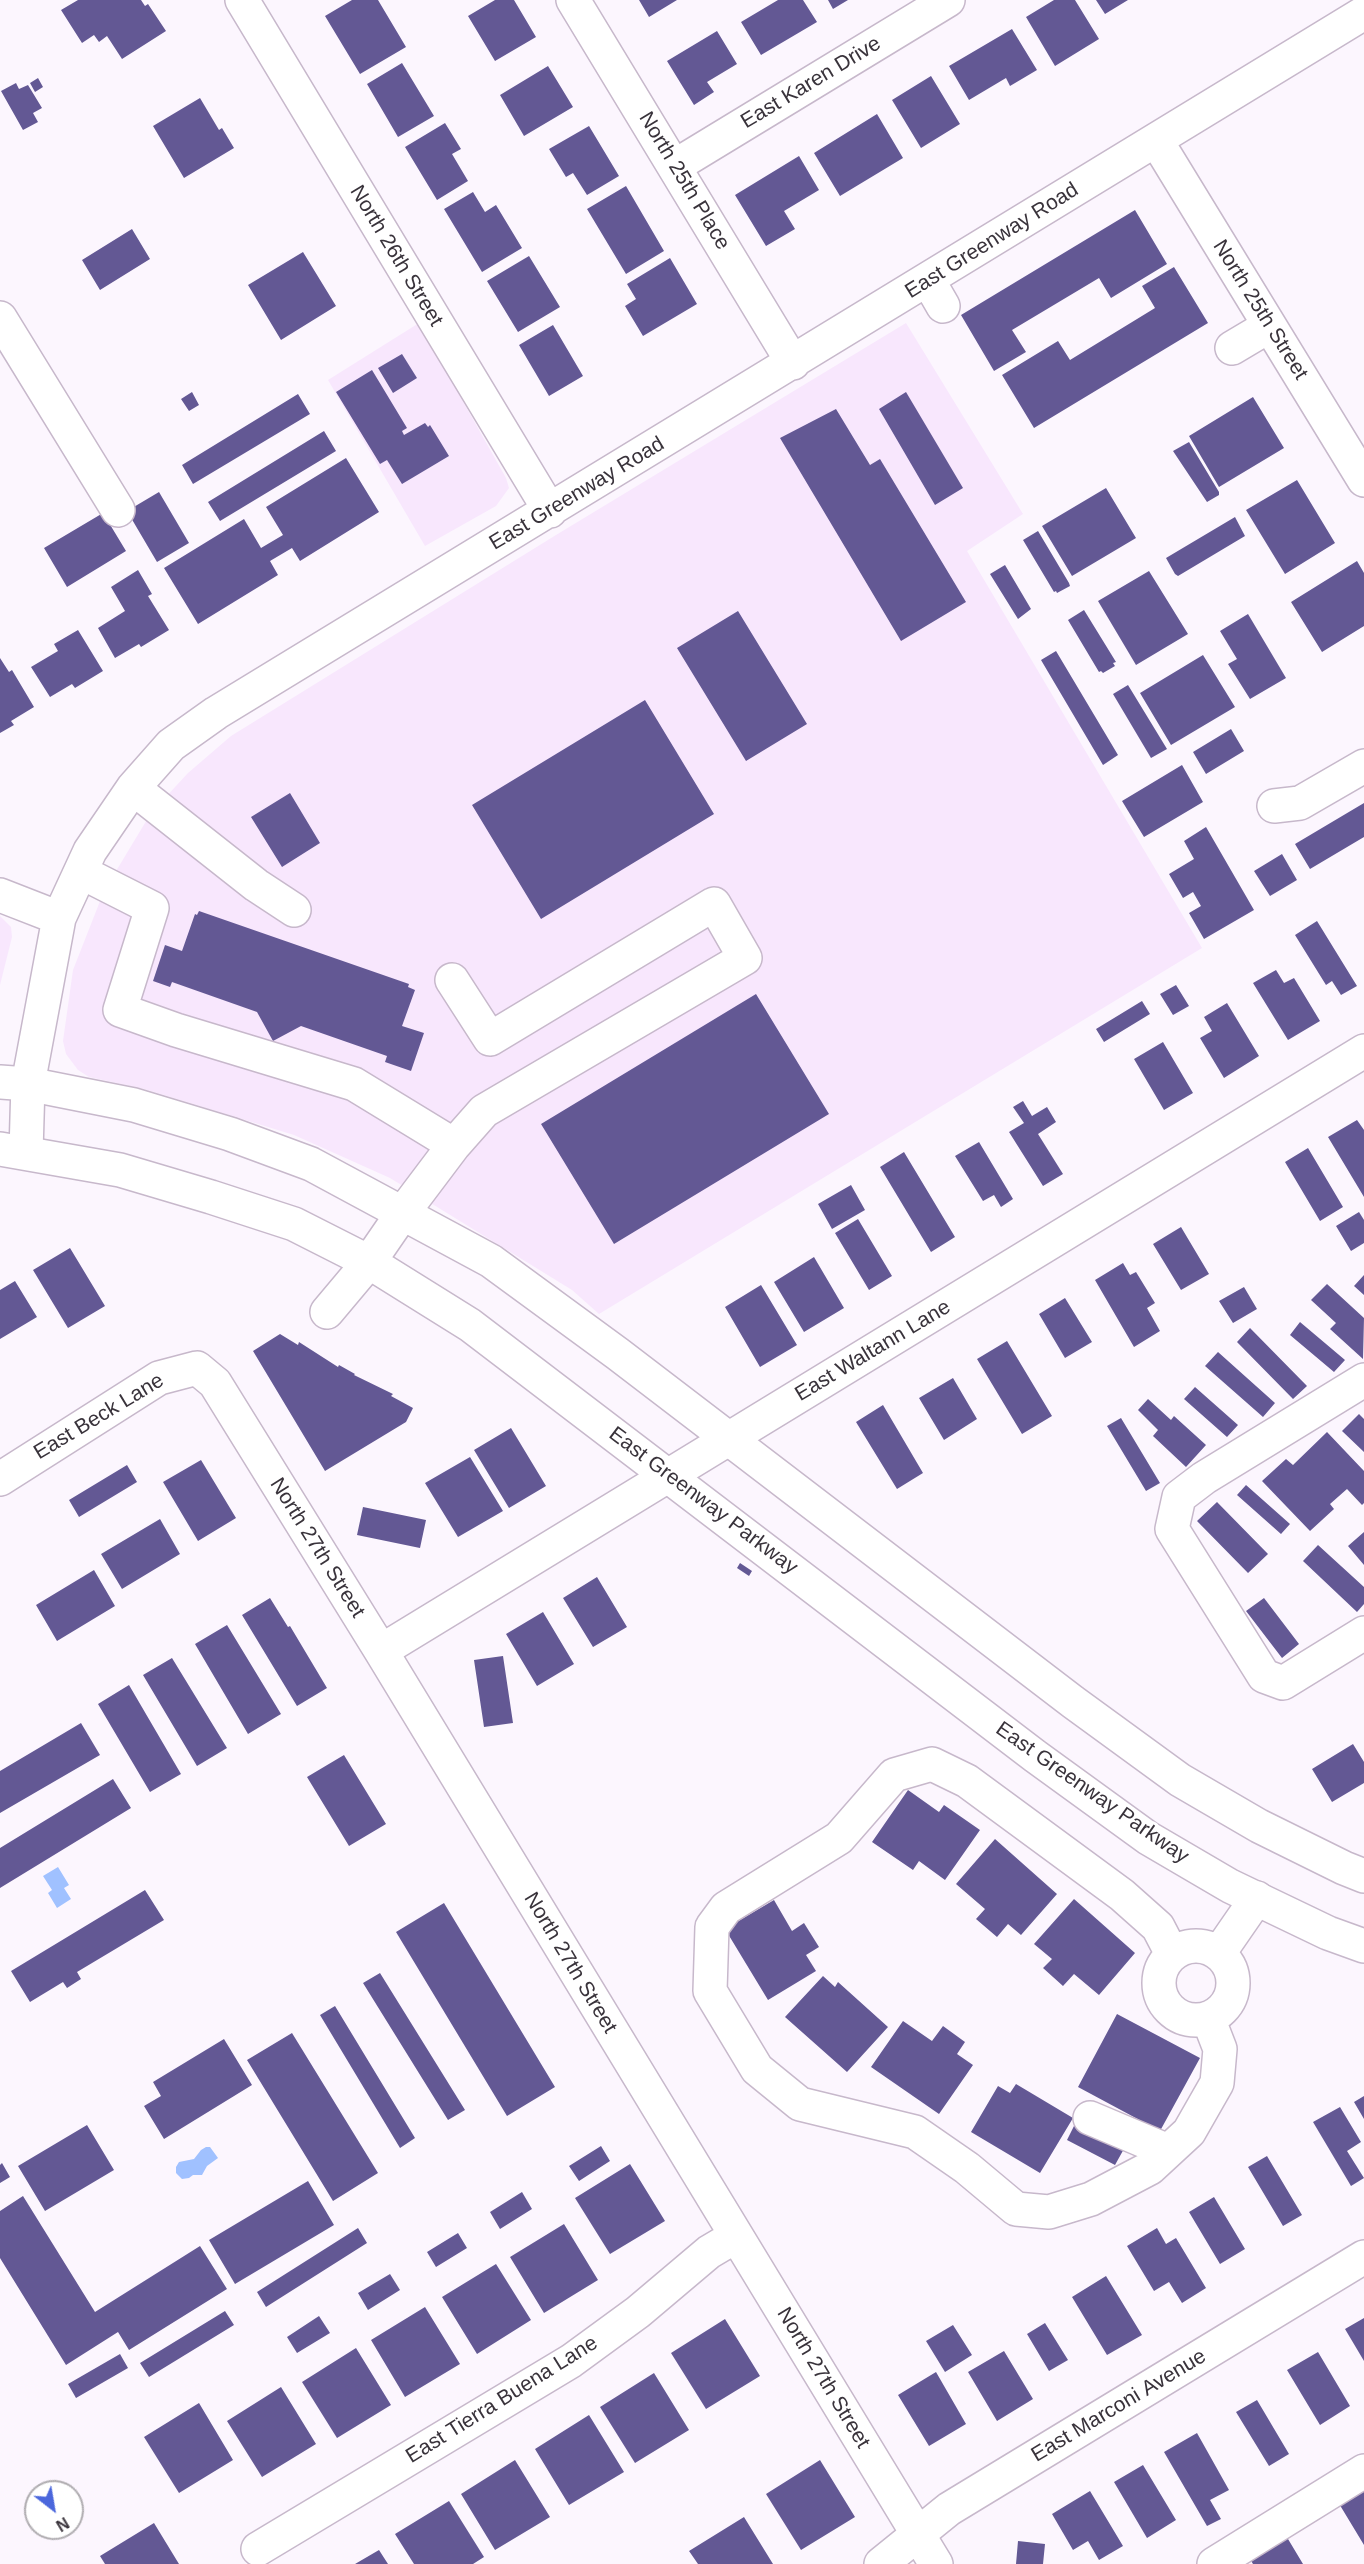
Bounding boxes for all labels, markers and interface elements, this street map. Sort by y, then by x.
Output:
street label: East Karen Drive [736,31,886,135]
street label: North 25th Place [633,107,735,255]
street label: East Greenway Road [901,177,1083,305]
street label: North 26th Street [344,181,448,331]
street label: North 25th Street [1207,236,1313,384]
street label: East Greenway Road [485,432,669,556]
street label: East Waltann Lane [791,1295,955,1407]
street label: East Beck Lane [29,1368,169,1466]
street label: East Greenway Parkway [604,1422,802,1580]
street label: North 27th Street [264,1474,370,1622]
street label: East Greenway Parkway [991,1717,1193,1869]
street label: North 27th Street [518,1888,622,2038]
street label: North 27th Street [771,2303,875,2453]
street label: East Tierra Buena Lane [402,2331,602,2469]
street label: East Marconi Avenue [1027,2344,1211,2468]
north arrow [24,2480,84,2540]
text: N [53,2514,72,2534]

